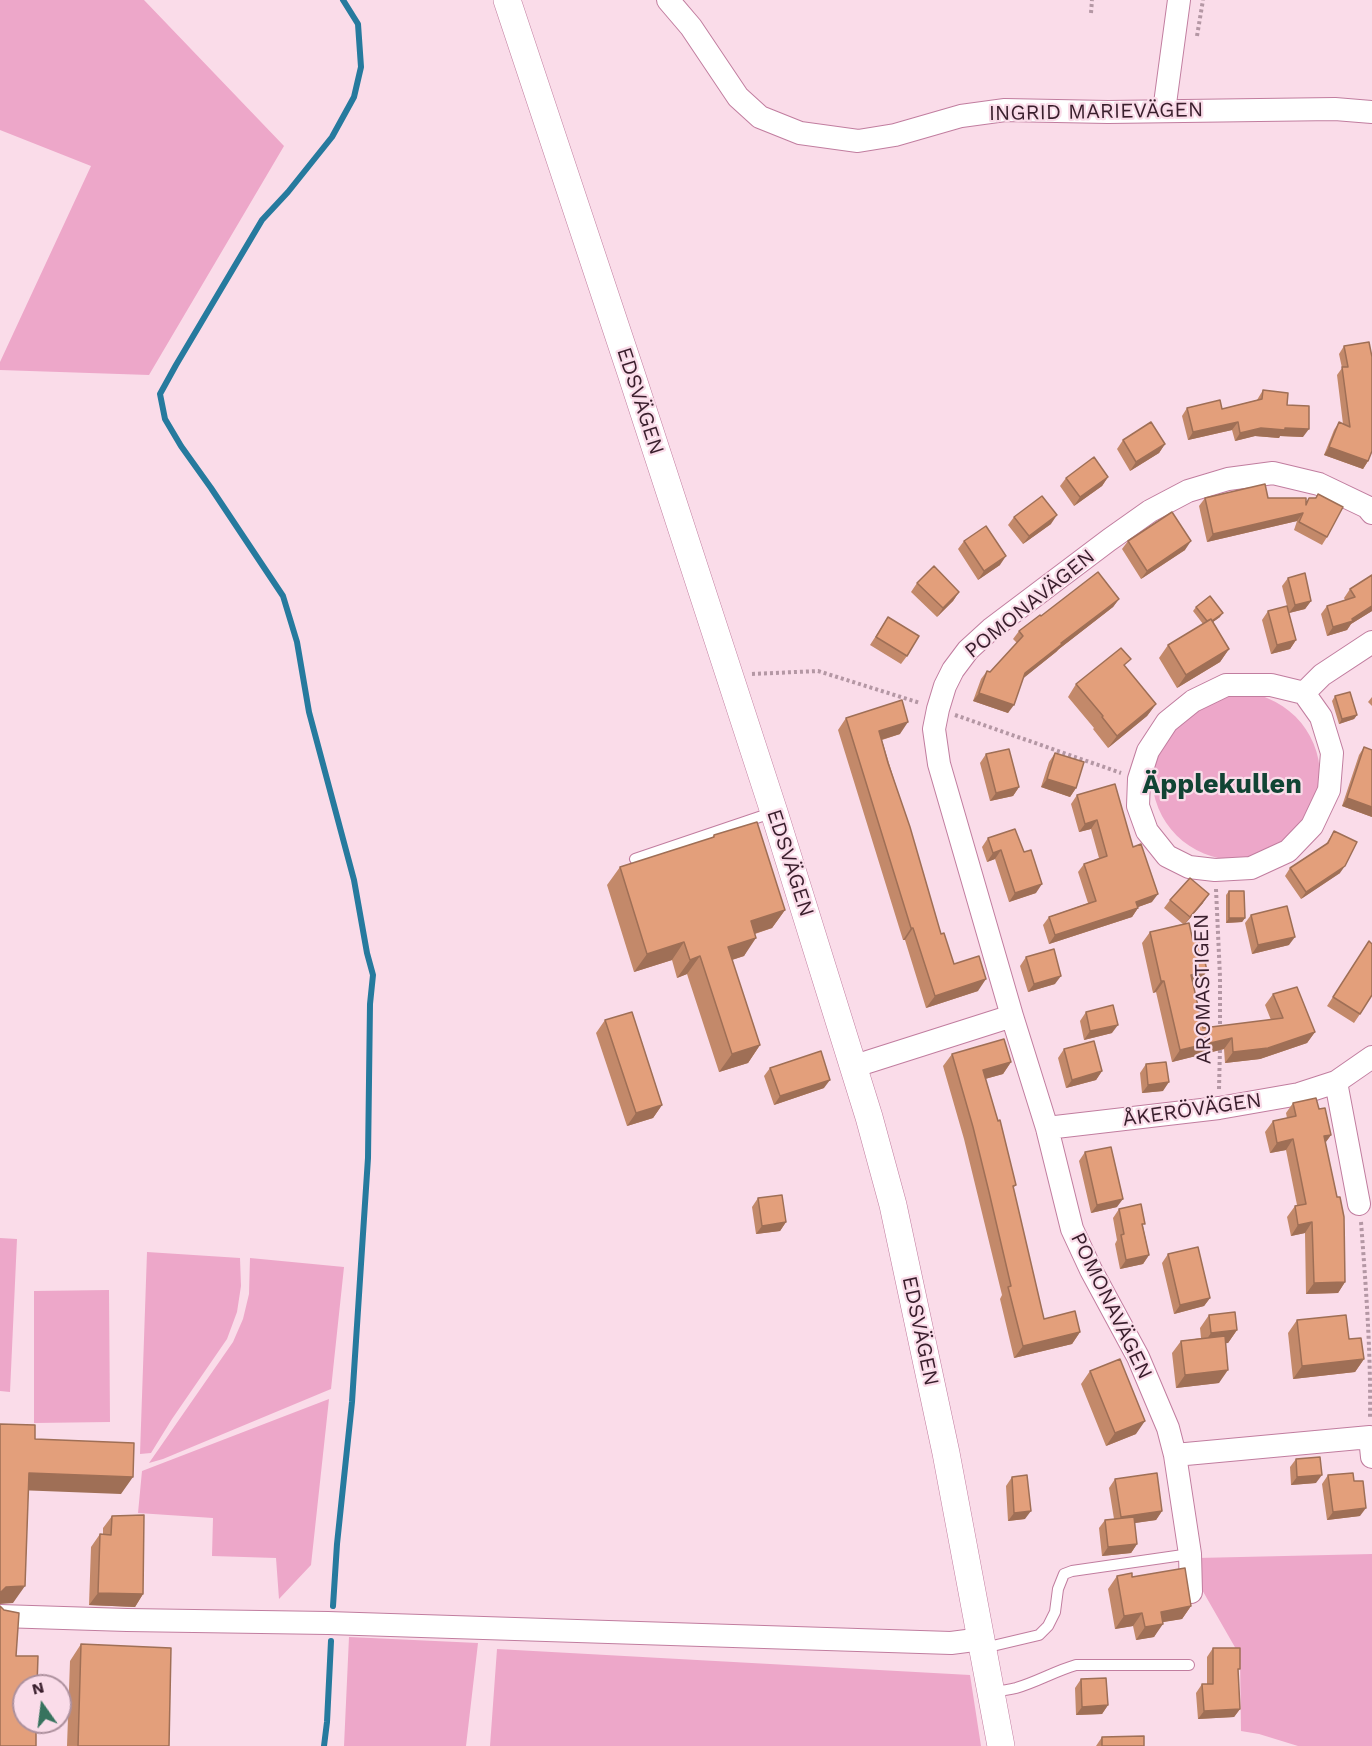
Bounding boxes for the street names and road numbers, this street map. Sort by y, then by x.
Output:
street label: INGRID MARIEVÄGEN [989,98,1203,126]
street label: EDSVÄGEN [611,344,669,458]
street label: POMONAVÄGEN [960,544,1100,664]
street label: EDSVÄGEN [761,806,819,920]
street label: AROMASTIGEN [1189,913,1217,1065]
street label: ÅKERÖVÄGEN [1121,1088,1263,1132]
street label: POMONAVÄGEN [1065,1229,1157,1383]
street label: EDSVÄGEN [896,1274,944,1388]

